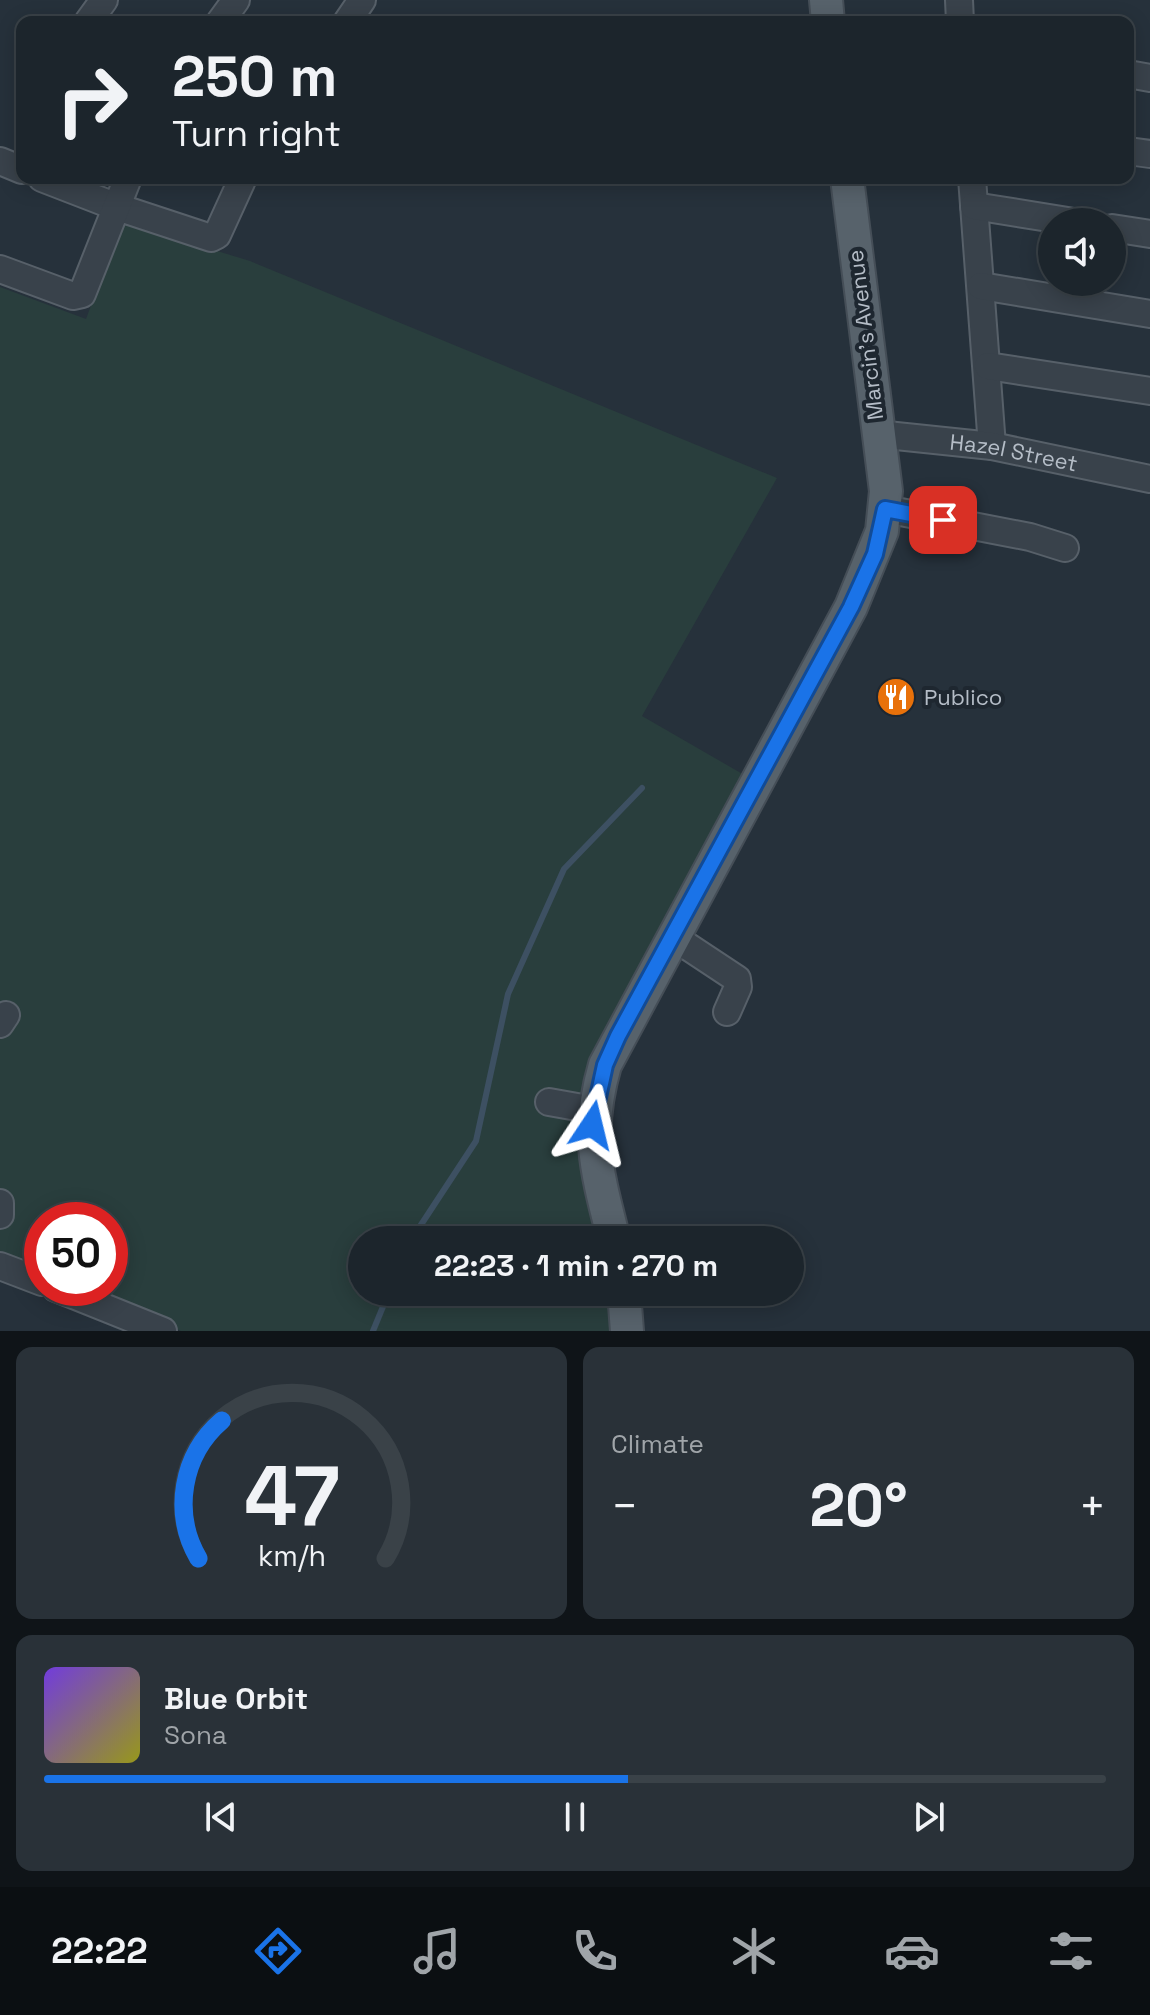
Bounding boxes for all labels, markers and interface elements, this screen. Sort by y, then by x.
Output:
text: 250 m [172,41,337,112]
icon: right [40,48,144,152]
text: Turn right [172,111,341,157]
map controls [1038,208,1126,296]
button: sound [1038,208,1126,296]
street label: Marcin's Avenue [841,248,889,422]
street label: Hazel Street [948,428,1080,478]
pin [909,486,977,554]
icon: arrive [921,498,965,542]
restaurant icon: Publico [875,676,917,718]
place label: Publico [924,683,1002,711]
position arrow [550,1083,634,1167]
speed limit sign: 50 [24,1202,128,1306]
text: 22:23 · 1 min · 270 m [434,1246,718,1285]
text: Climate [611,1427,704,1461]
text: 47 [244,1443,339,1549]
text: 20° [809,1467,908,1544]
text: − [611,1478,638,1534]
text: + [1079,1478,1106,1534]
text: km/h [257,1538,326,1574]
text: Blue Orbit [164,1679,308,1718]
text: Sona [164,1718,227,1752]
icon: previous [199,1795,243,1839]
icon: pause [553,1795,597,1839]
icon: next [907,1795,951,1839]
icon: directions [250,1923,306,1979]
icon: music [409,1923,465,1979]
icon: phone [567,1923,623,1979]
icon: climate [726,1923,782,1979]
icon: car [884,1923,940,1979]
icon: filters [1043,1923,1099,1979]
text: 22:22 [51,1928,148,1974]

